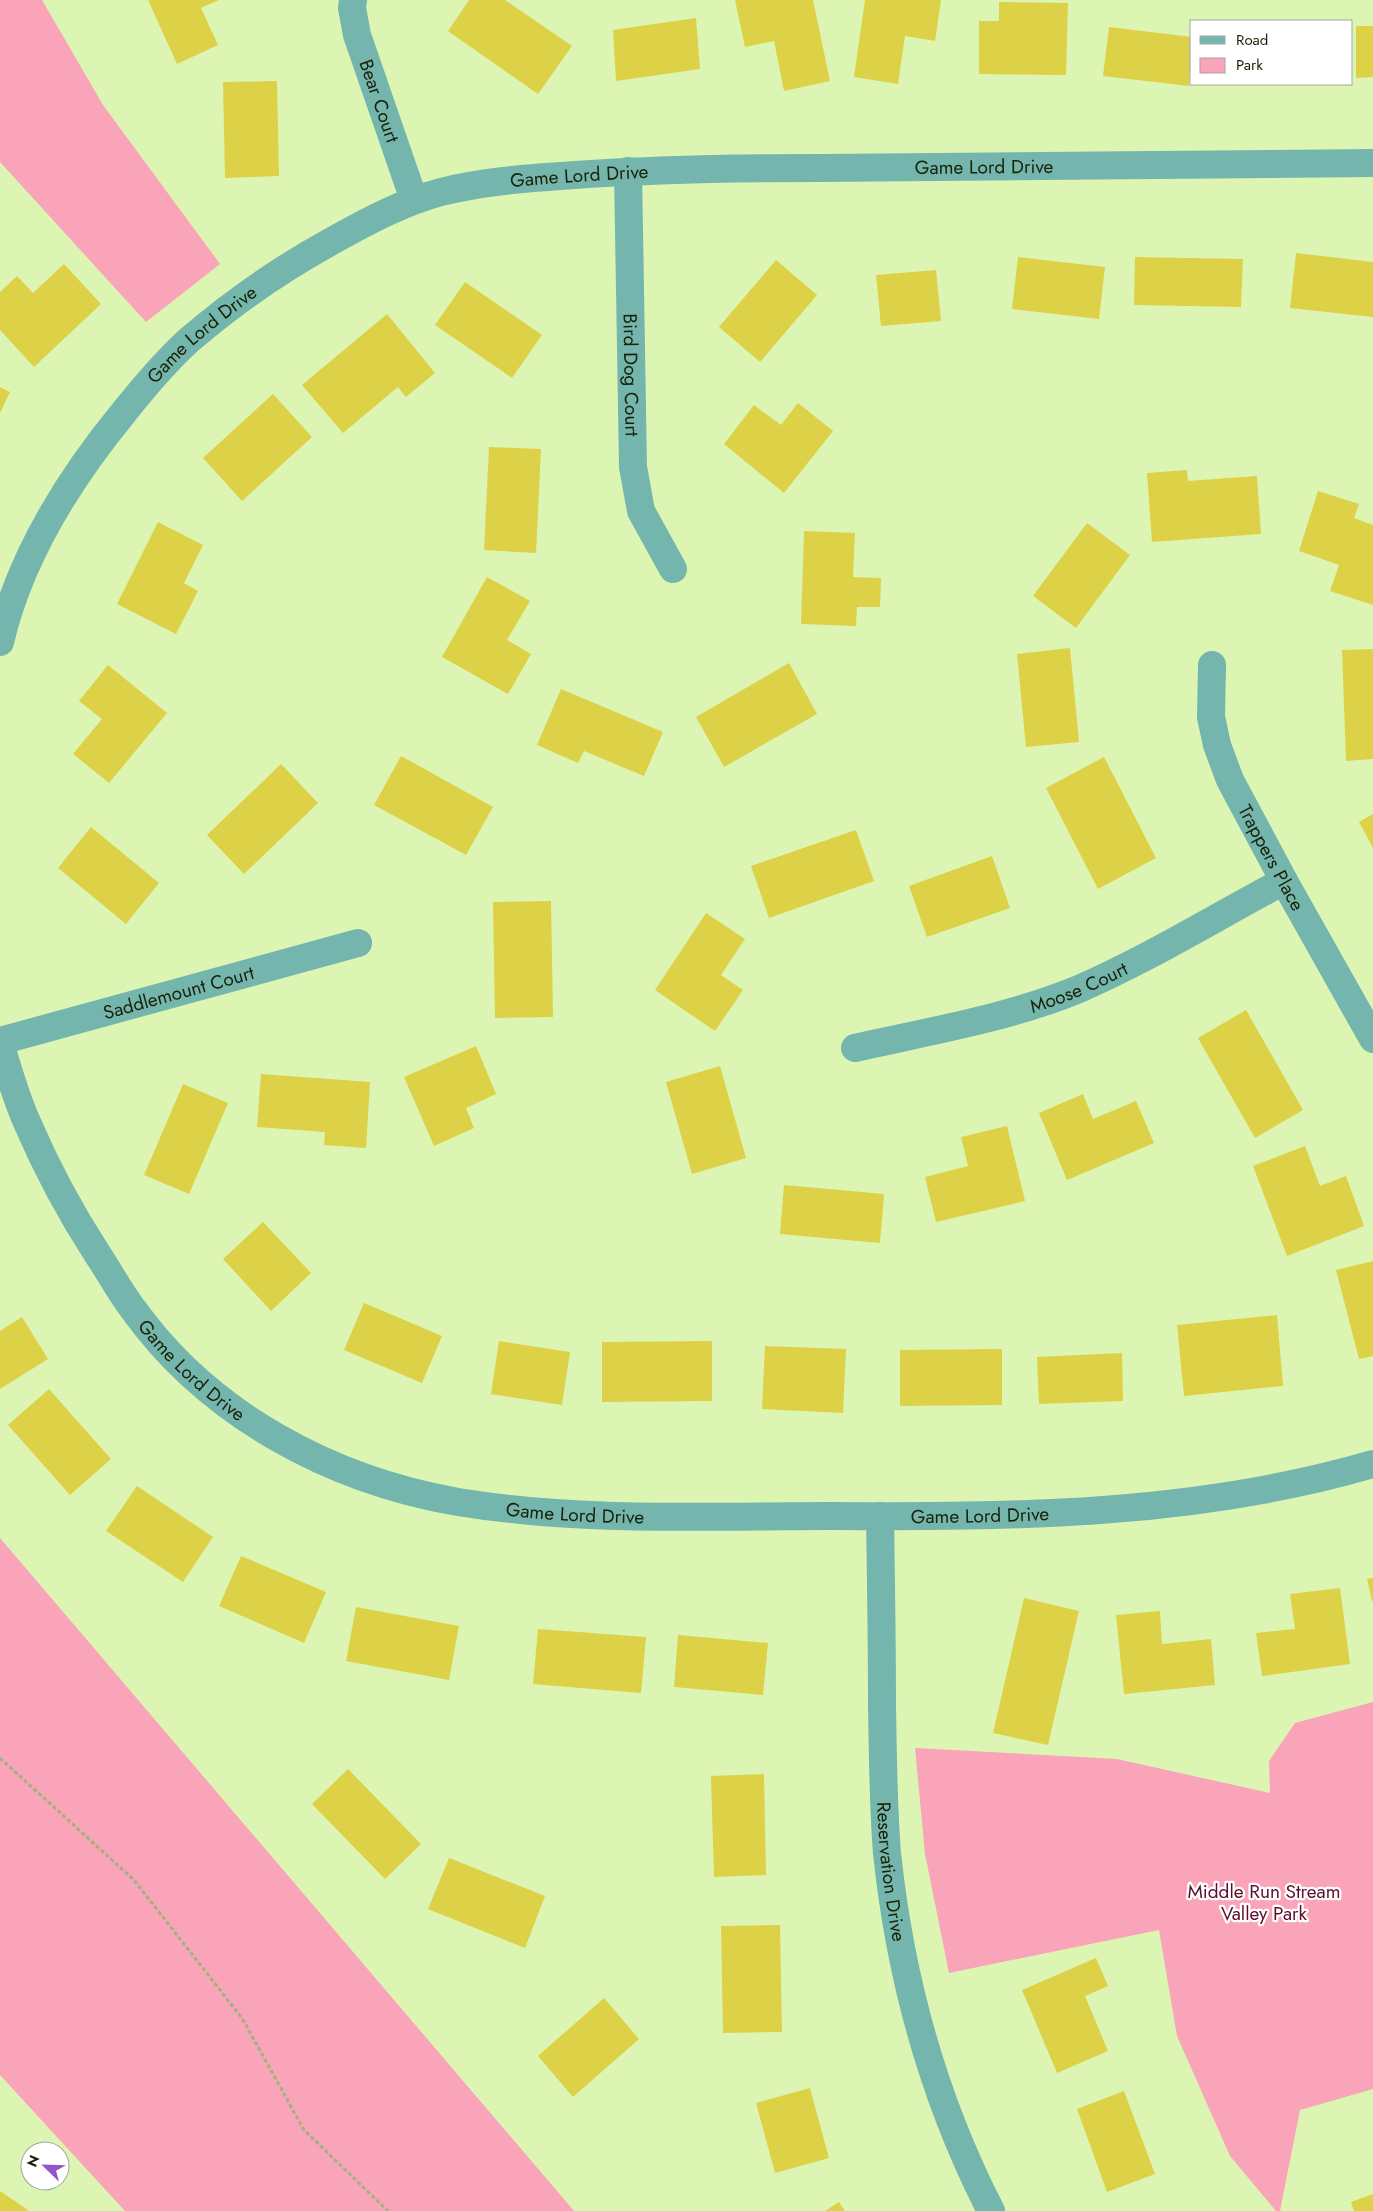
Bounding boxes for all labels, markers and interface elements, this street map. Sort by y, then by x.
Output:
legend [1190,20,1353,85]
text: Road [1236,29,1268,51]
text: Park [1236,54,1263,76]
street label: Bear Court [352,56,406,146]
street label: Game Lord Drive [915,153,1054,181]
street label: Game Lord Drive [509,158,649,194]
street label: Game Lord Drive [140,279,263,390]
street label: Bird Dog Court [616,313,645,437]
street label: Trappers Place [1232,800,1311,916]
street label: Moose Court [1026,955,1133,1020]
street label: Saddlemount Court [100,959,257,1026]
street label: Game Lord Drive [132,1314,251,1428]
street label: Game Lord Drive [504,1496,645,1531]
street label: Game Lord Drive [911,1500,1050,1530]
street label: Reservation Drive [870,1801,913,1944]
park label: Middle Run Stream Valley Park [1187,1878,1341,1927]
north arrow [20,2141,70,2191]
text: N [22,2152,44,2170]

